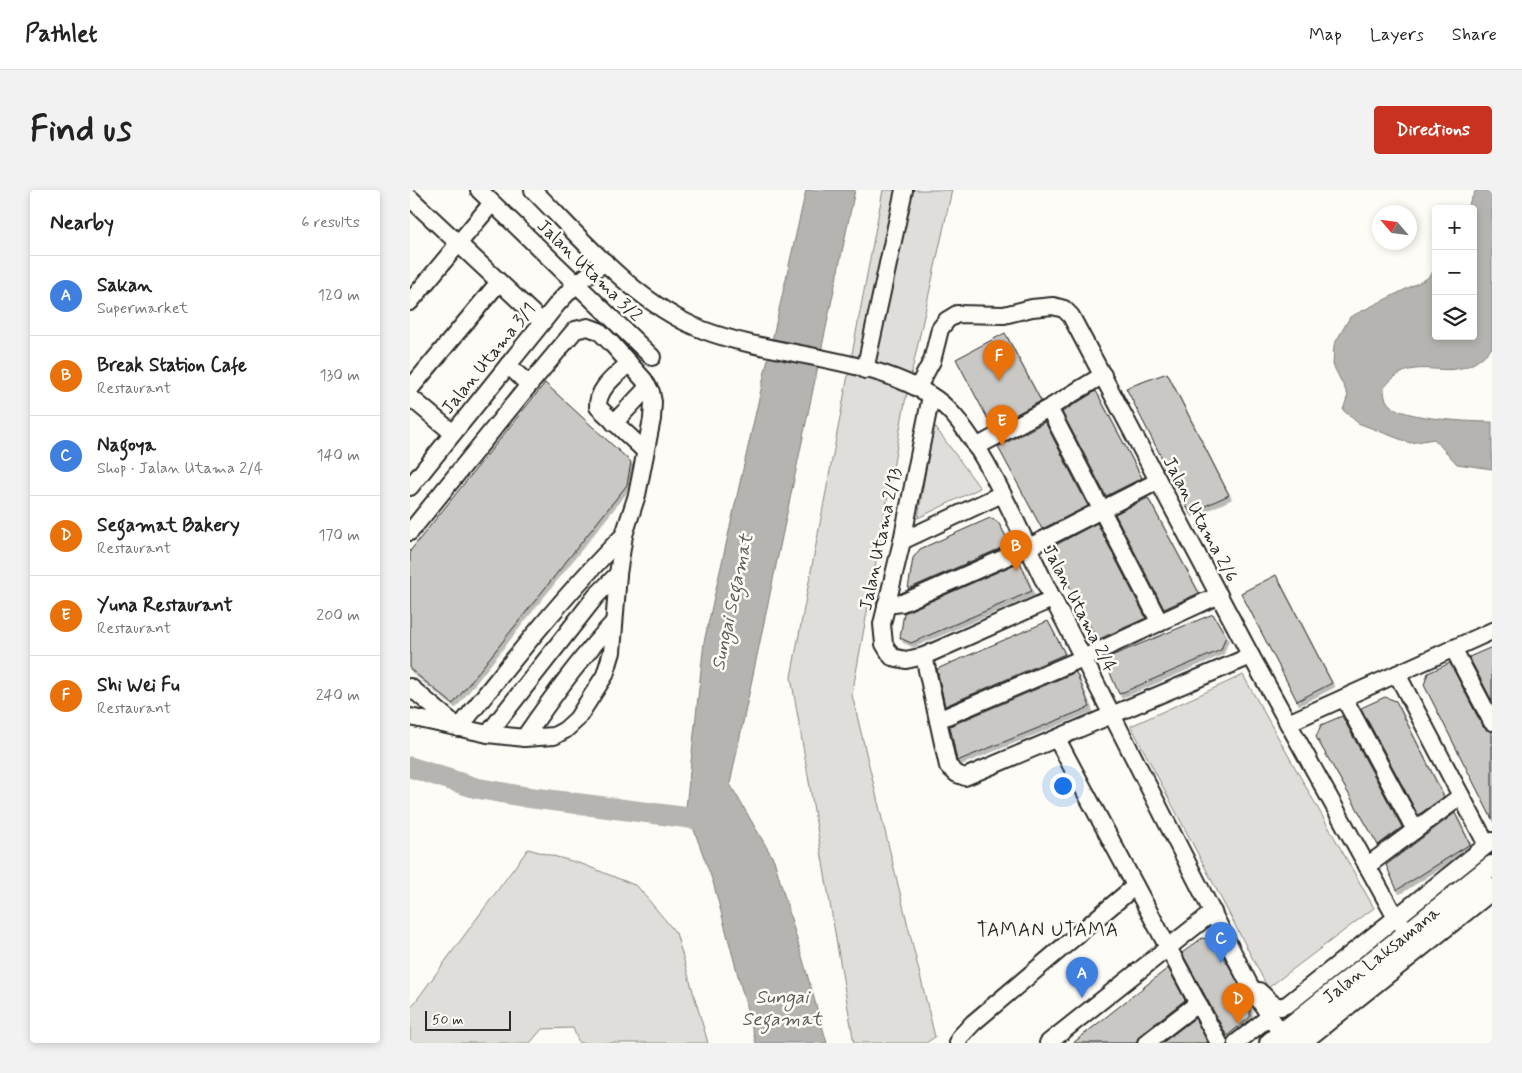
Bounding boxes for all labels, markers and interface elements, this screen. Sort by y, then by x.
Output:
text: Pathlet [25,19,97,50]
text: Map [1309,23,1342,47]
text: Layers [1370,23,1424,47]
text: Share [1452,23,1497,47]
button: Directions [1374,106,1492,154]
text: Find us [30,107,132,153]
north arrow [1372,205,1417,250]
map controls [1432,205,1477,340]
button: + [1432,205,1477,250]
text: Nearby [50,209,114,237]
text: 6 results [301,212,360,233]
street label: Jalan Utama 3/2 [531,214,647,327]
button: − [1432,250,1477,295]
text: Sakan [97,273,152,298]
text: A [61,285,71,306]
text: 120 m [318,285,360,306]
button: layers [1432,295,1477,340]
text: Supermarket [97,298,188,319]
street label: Jalan Utama 3/1 [436,298,541,419]
pin: F [983,340,1015,381]
text: Break Station Cafe [97,353,247,378]
text: B [61,365,71,386]
text: 130 m [319,365,360,386]
text: Restaurant [97,378,171,399]
pin: E [986,405,1018,446]
text: Nagoya [97,433,156,458]
text: C [60,445,72,466]
text: 140 m [316,445,360,466]
street label: Jalan Utama 2/6 [1157,452,1243,586]
text: Shop · Jalan Utama 2/4 [97,458,263,479]
street label: Jalan Utama 2/13 [854,465,908,613]
text: Segamat Bakery [97,513,240,538]
text: D [60,525,72,546]
text: 170 m [318,525,360,546]
pin: B [1000,530,1032,571]
water label: Sungai Segamat [706,531,761,673]
text: Restaurant [97,538,171,559]
street label: Jalan Utama 2/4 [1037,541,1122,676]
text: Yuna Restaurant [97,593,233,618]
text: E [61,605,71,626]
text: 200 m [316,605,360,626]
text: Restaurant [97,618,171,639]
text: Shi Wei Fu [97,673,180,698]
text: F [62,685,70,706]
text: 240 m [316,685,360,706]
text: Restaurant [97,698,171,719]
your location [1050,773,1076,799]
street label: Jalan Laksamana [1318,901,1445,1009]
district label: TAMAN UTAMA [977,918,1119,943]
pin: C [1205,922,1237,963]
pin: A [1066,957,1098,998]
pin: D [1222,983,1254,1024]
water label: Sungai Segamat [742,985,823,1034]
scale bar [425,1008,511,1031]
text: 50 m [432,1011,463,1029]

